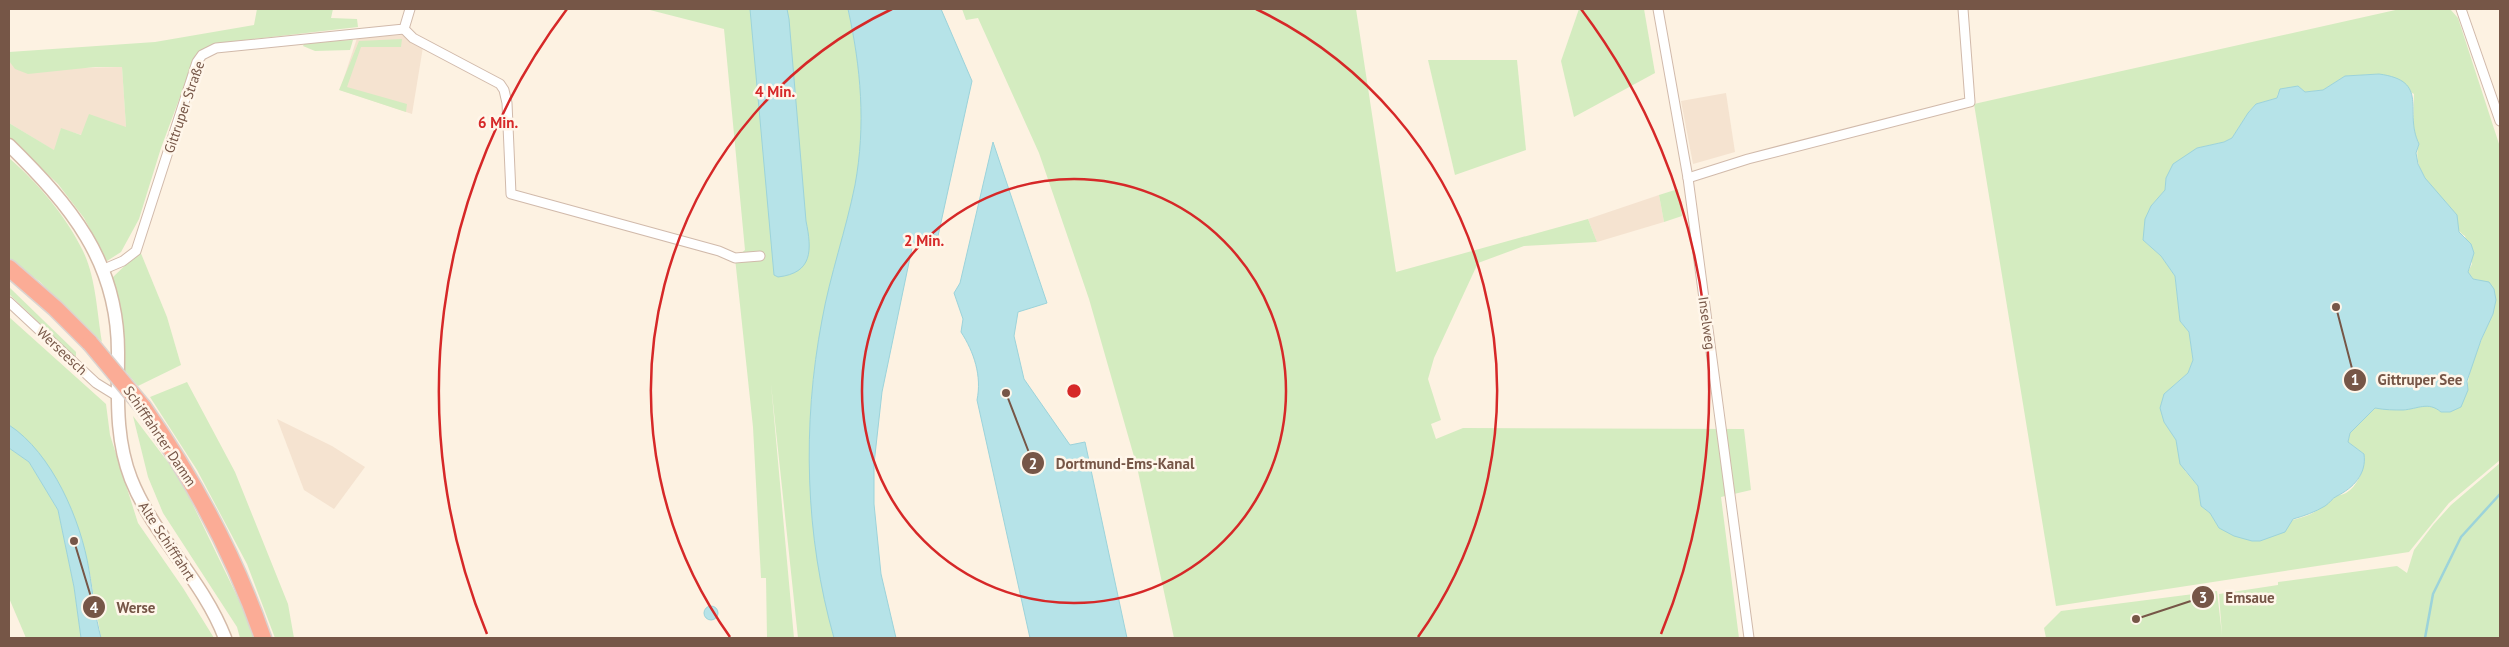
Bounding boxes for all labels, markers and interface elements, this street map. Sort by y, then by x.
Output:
street label: Gittruper Straße [160,58,208,156]
text: 4 Min. [755,82,795,101]
text: 6 Min. [478,113,518,132]
text: 2 Min. [904,231,944,250]
street label: Inselweg [1694,295,1720,351]
street label: Werseesch [33,323,91,379]
callout: Gittruper See [2342,365,2472,395]
text: 1 [2351,370,2359,389]
text: Gittruper See [2378,370,2463,389]
street label: Schifffahrter Damm [120,382,200,490]
centre of rings [1065,382,1083,400]
callout: Dortmund-Ems-Kanal [1020,448,1204,478]
text: 2 [1029,454,1037,473]
text: Dortmund-Ems-Kanal [1056,454,1195,473]
street label: Alte Schifffahrt [135,498,199,584]
callout: Emsaue [2191,582,2285,612]
text: 3 [2199,588,2207,607]
text: Emsaue [2225,588,2275,607]
callout: Werse [81,592,165,622]
text: 4 [90,598,99,617]
text: Werse [117,598,156,617]

